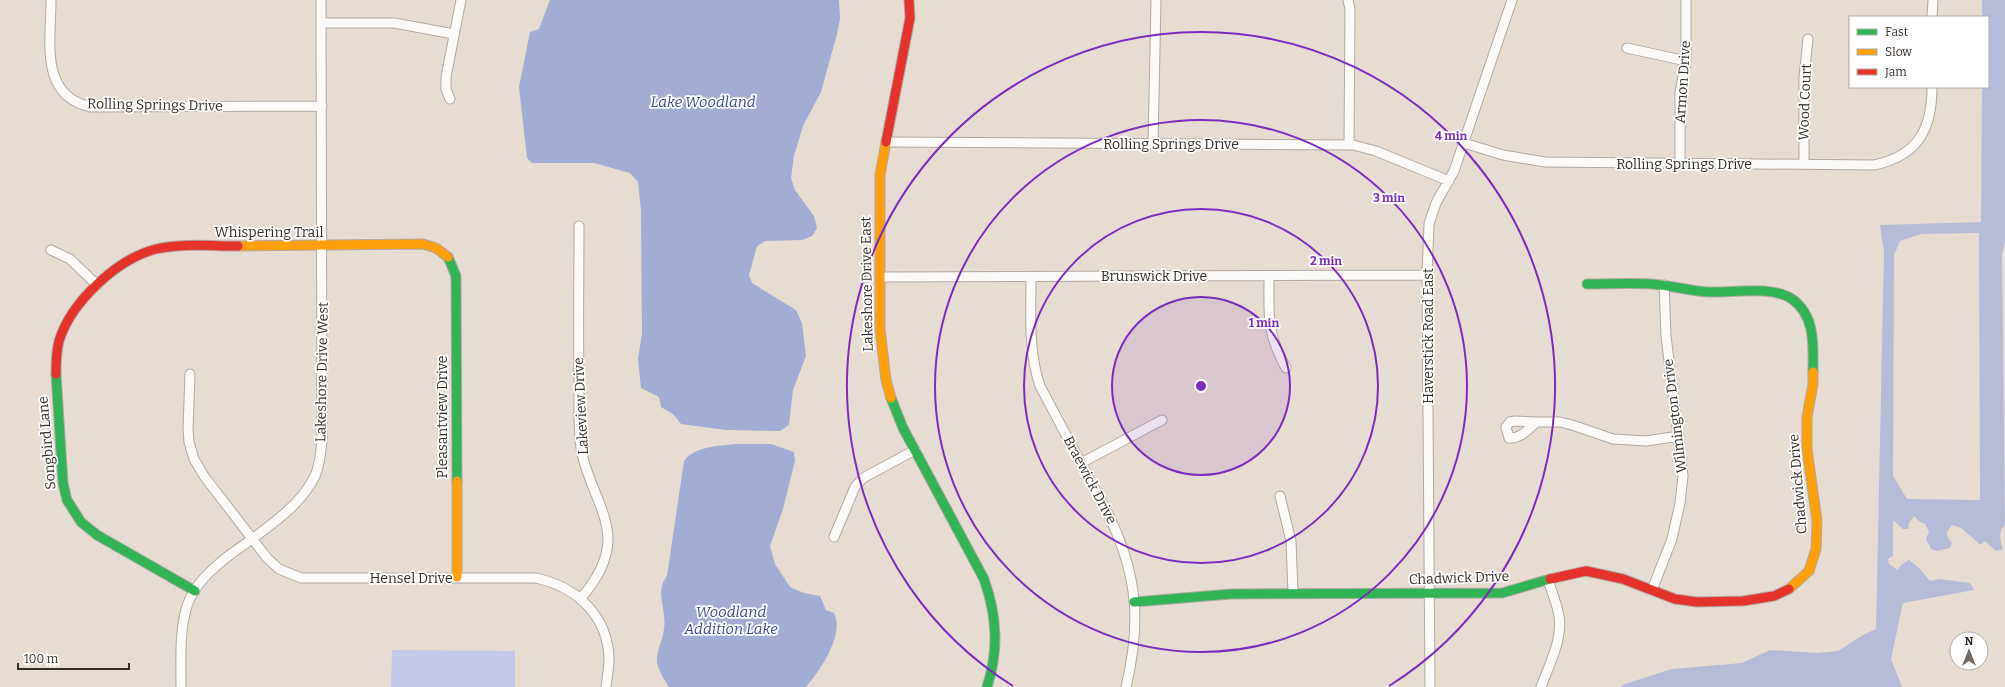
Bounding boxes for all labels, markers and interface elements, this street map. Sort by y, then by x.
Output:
legend [1849,16,1989,88]
text: Fast [1885,25,1909,39]
street label: Armon Drive [1672,40,1694,124]
text: Slow [1885,45,1912,59]
street label: Wood Court [1795,63,1815,141]
text: Jam [1884,65,1907,79]
water label: Lake Woodland [650,93,756,111]
street label: Rolling Springs Drive [87,95,223,115]
text: 4 min [1435,129,1467,143]
street label: Rolling Springs Drive [1103,136,1239,153]
street label: Rolling Springs Drive [1616,156,1752,173]
text: 3 min [1373,191,1405,205]
street label: Lakeshore Drive East [857,216,877,352]
street label: Whispering Trail [215,224,323,241]
text: 2 min [1310,254,1342,268]
street label: Brunswick Drive [1101,268,1207,285]
street label: Haverstick Road East [1420,268,1437,404]
street label: Lakeshore Drive West [312,302,332,442]
text: 1 min [1249,316,1279,330]
street label: Pleasantview Drive [434,356,451,479]
street label: Lakeview Drive [570,357,592,455]
street label: Wilmington Drive [1660,358,1690,474]
centre of rings [1194,379,1208,393]
street label: Songbird Lane [34,396,60,490]
street label: Braewick Drive [1060,433,1120,527]
street label: Chadwick Drive [1785,433,1811,535]
street label: Chadwick Drive [1408,568,1510,588]
street label: Hensel Drive [369,570,453,587]
water label: Woodland Addition Lake [683,603,778,638]
north arrow [1949,631,1989,671]
text: N [1965,635,1974,648]
scale bar [18,645,129,671]
text: 100 m [24,652,59,666]

